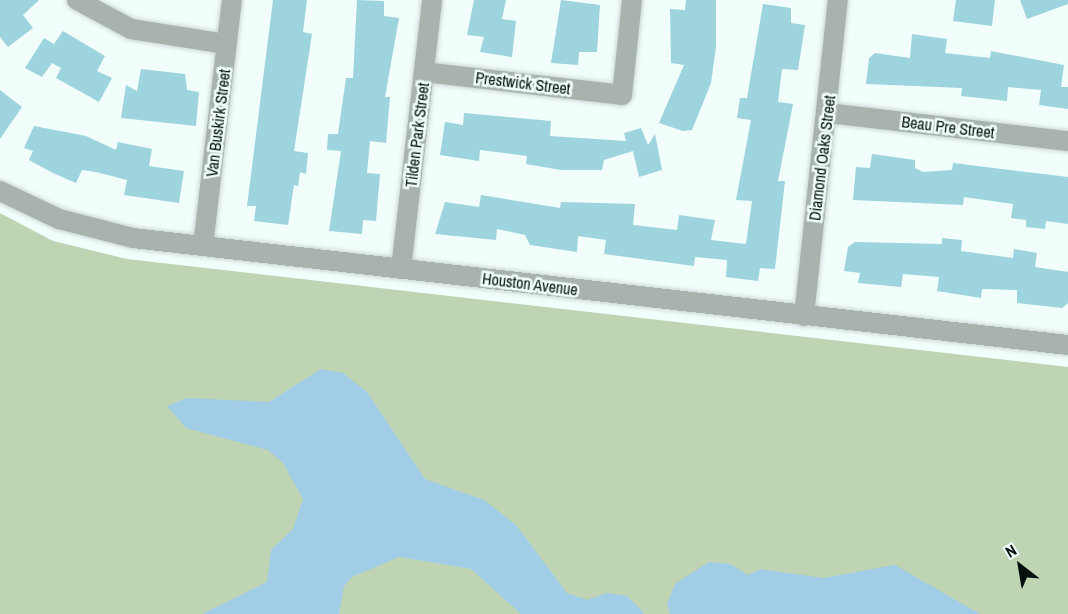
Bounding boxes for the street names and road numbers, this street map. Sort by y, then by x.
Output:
street label: Van Buskirk Street [202,68,234,178]
street label: Prestwick Street [474,68,572,98]
street label: Tilden Park Street [401,81,433,189]
street label: Diamond Oaks Street [805,94,839,222]
street label: Beau Pre Street [900,112,996,142]
street label: Houston Avenue [481,269,579,299]

